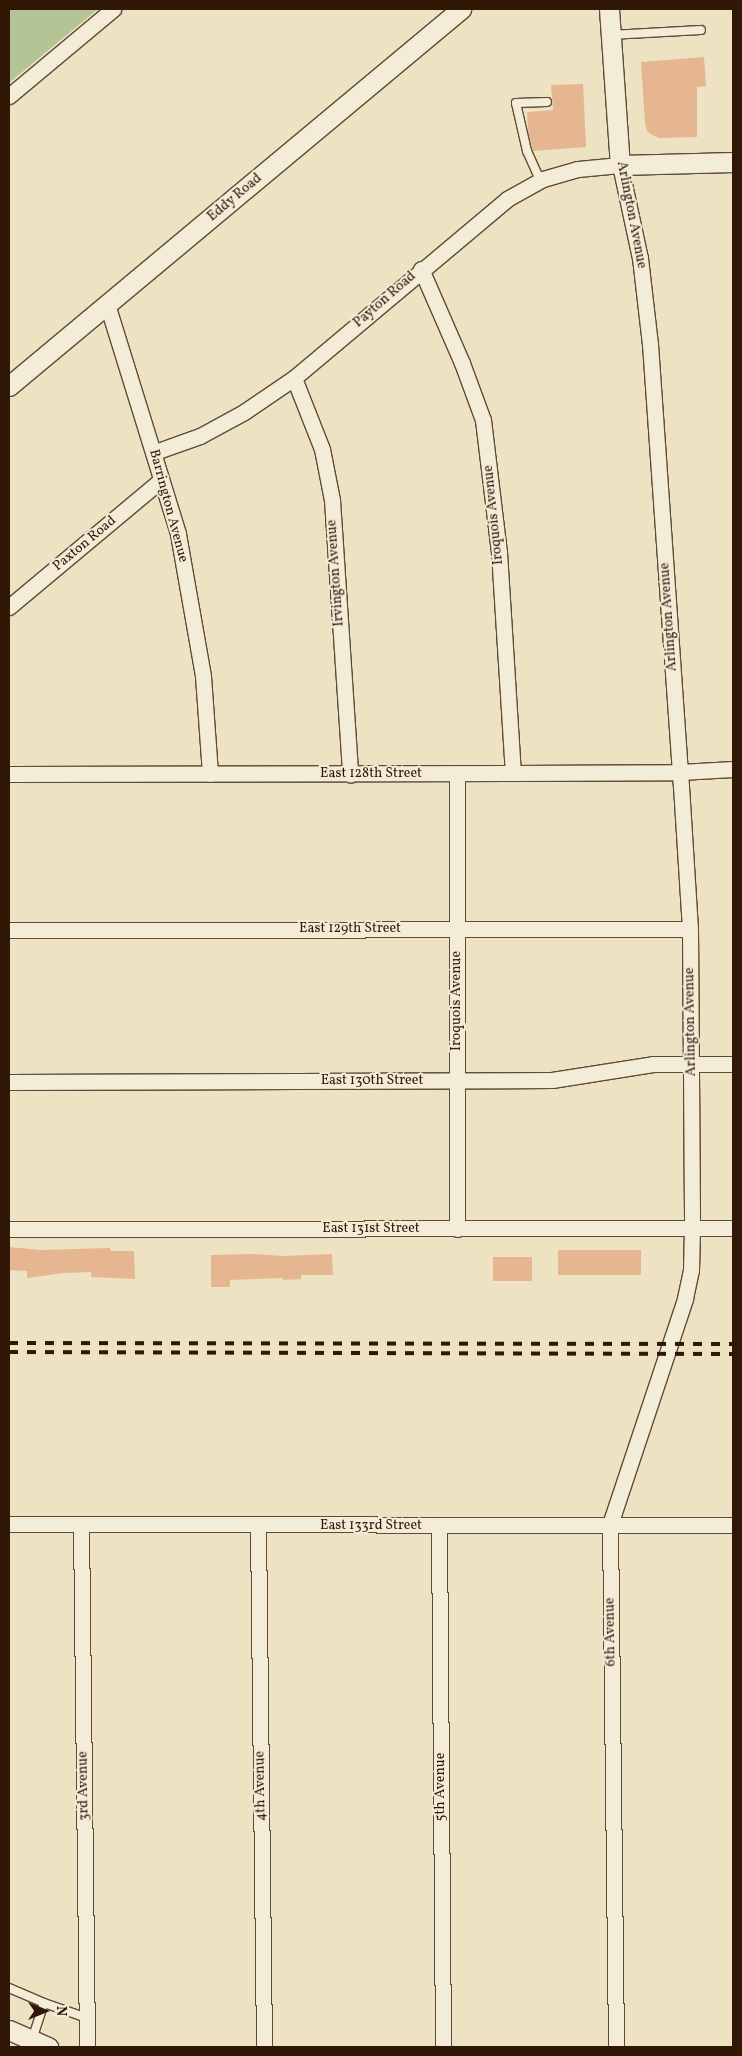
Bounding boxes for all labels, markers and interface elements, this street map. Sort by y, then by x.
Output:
street label: Arlington Avenue [612,160,650,270]
street label: Eddy Road [204,170,266,226]
street label: Payton Road [350,268,420,332]
street label: Barrington Avenue [145,448,191,564]
street label: Iroquois Avenue [480,464,508,566]
street label: Paxton Road [50,513,120,575]
street label: Irvington Avenue [324,519,348,627]
street label: Arlington Avenue [657,562,681,672]
street label: East 128th Street [320,766,422,782]
street label: East 129th Street [299,921,401,937]
street label: Iroquois Avenue [449,951,465,1051]
street label: Arlington Avenue [682,967,700,1077]
street label: East 130th Street [321,1073,423,1089]
street label: East 131st Street [322,1221,420,1237]
street label: East 133rd Street [320,1518,422,1534]
street label: 6th Avenue [602,1597,620,1667]
street label: 3rd Avenue [75,1751,93,1821]
street label: 4th Avenue [252,1751,270,1821]
street label: 5th Avenue [433,1753,449,1821]
north arrow [20,1986,70,2036]
text: N [51,2006,70,2016]

